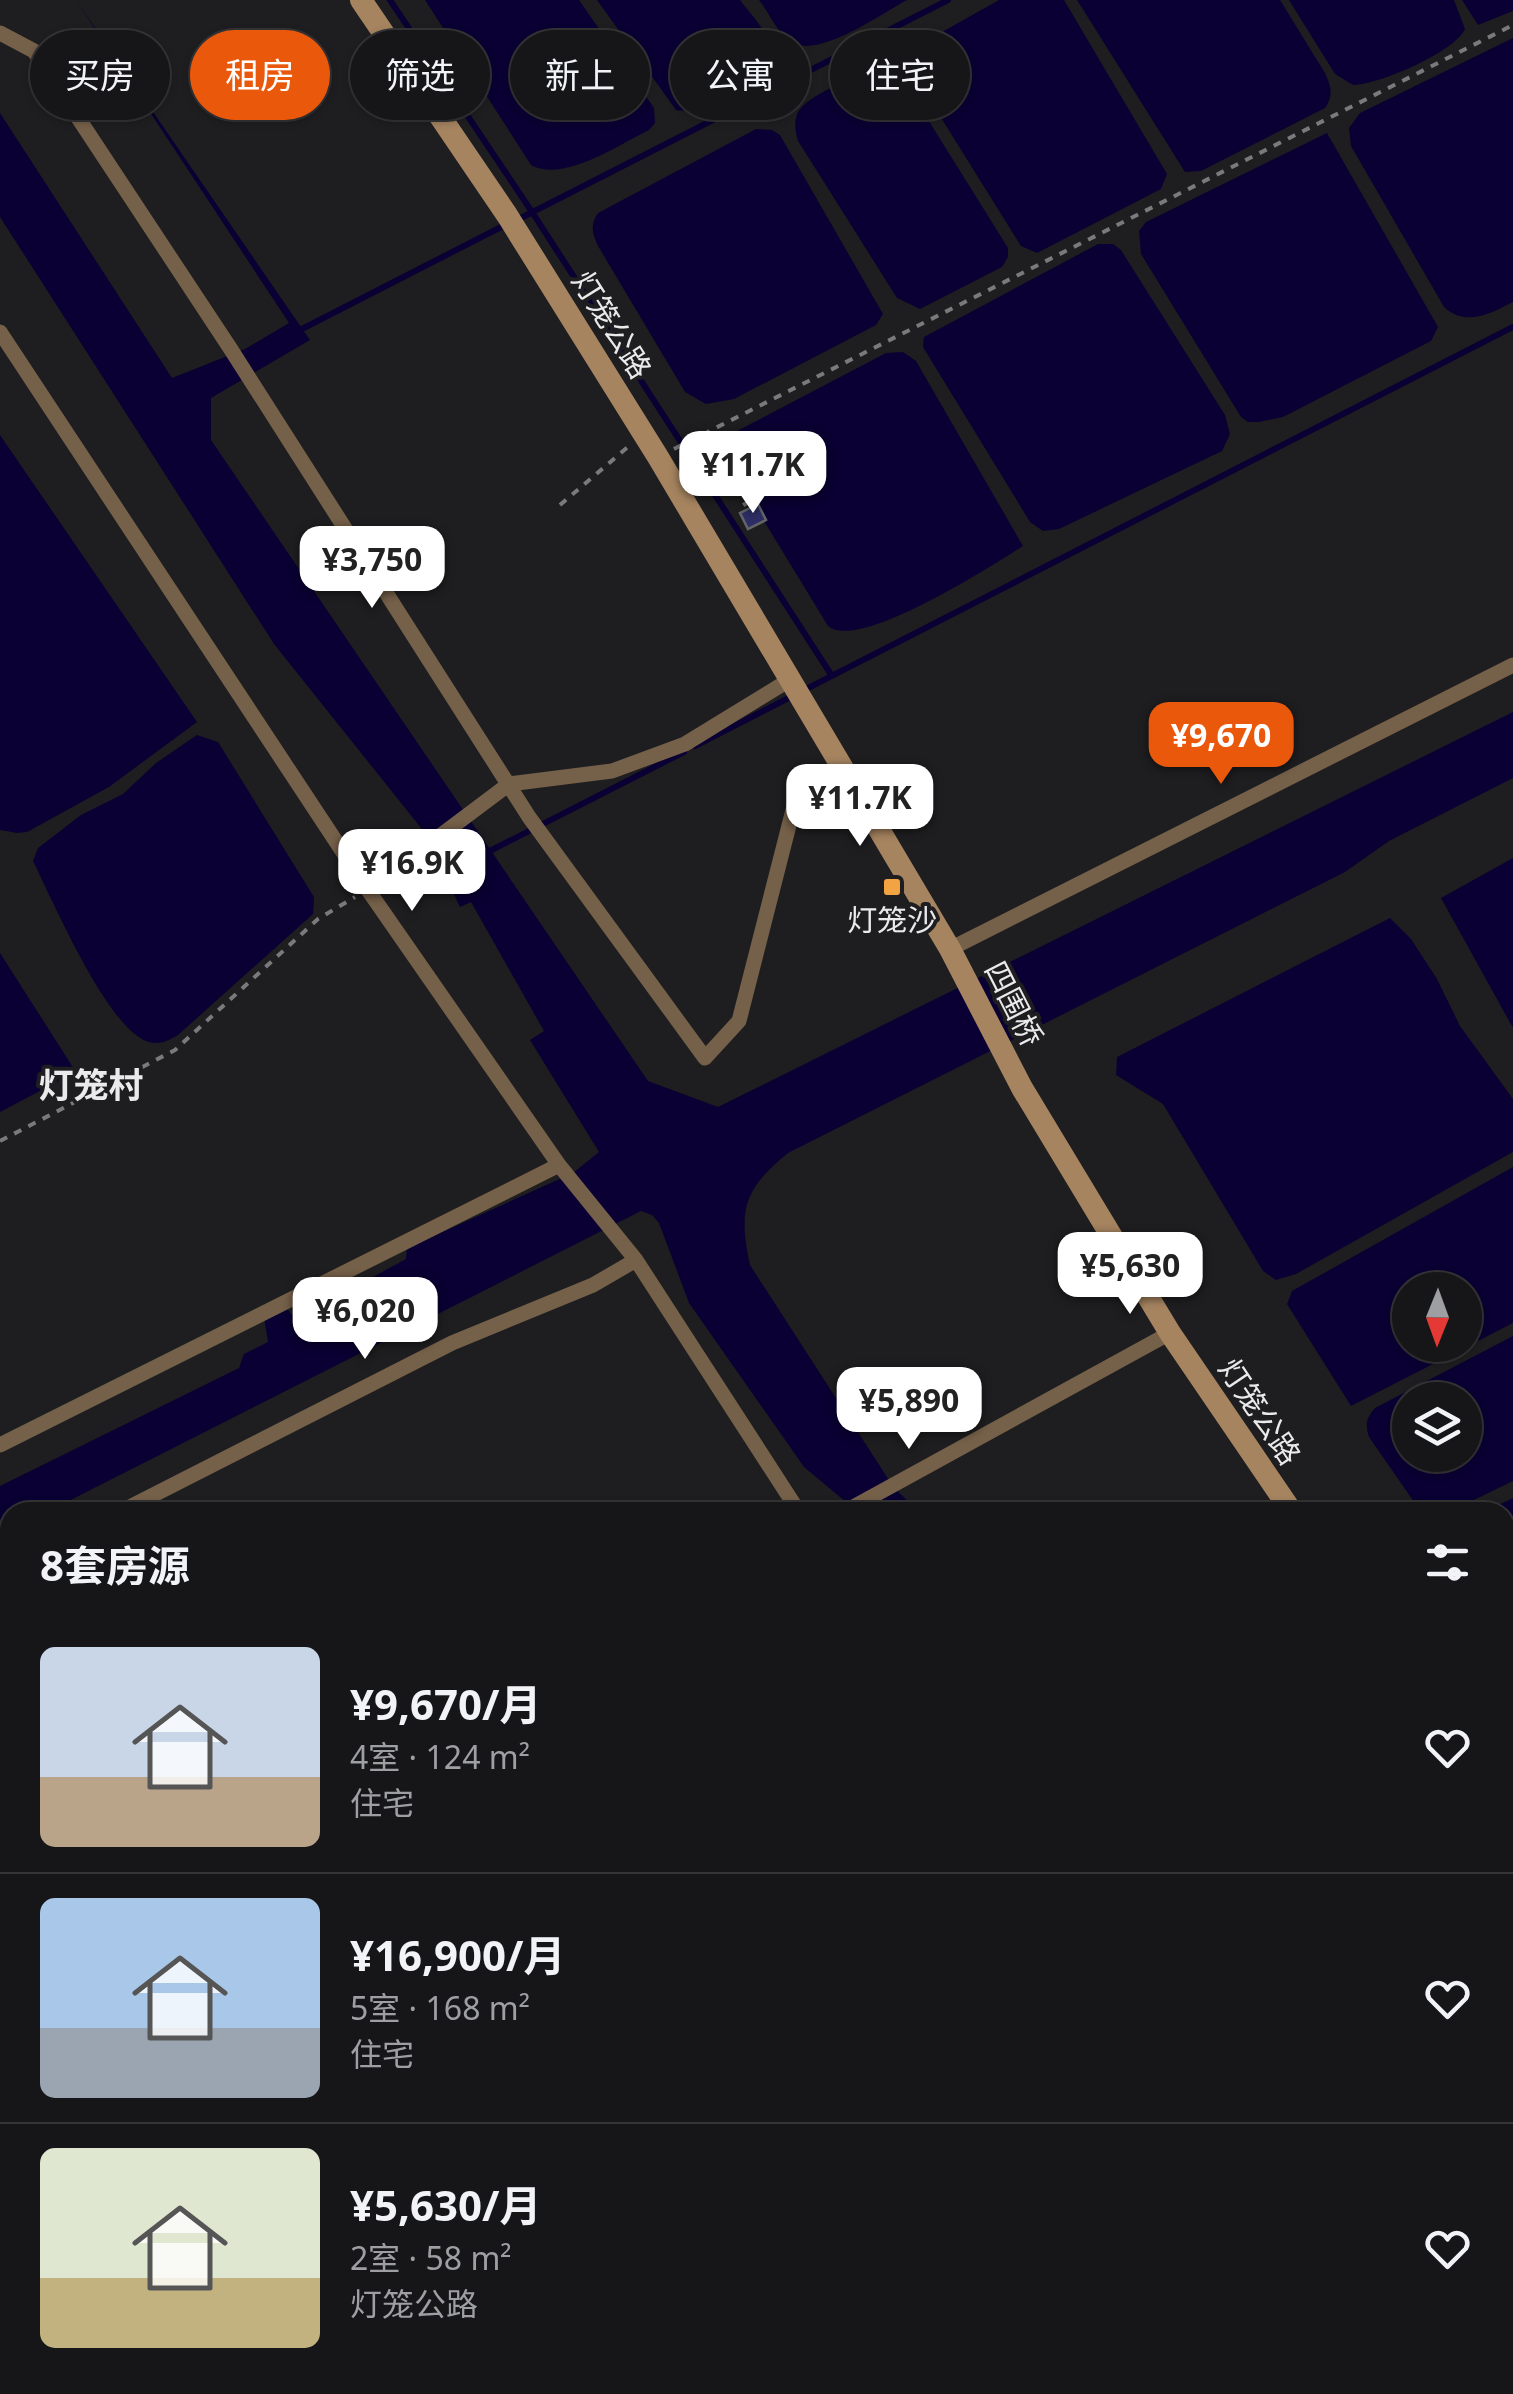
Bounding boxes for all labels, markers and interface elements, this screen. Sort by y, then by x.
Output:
chip: 买房 [30,30,170,120]
chip: 租房 [190,30,330,120]
chip: 筛选 [350,30,490,120]
chip: 新上 [510,30,650,120]
chip: 公寓 [670,30,810,120]
chip: 住宅 [830,30,970,120]
street label: 灯笼公路 [563,262,661,386]
pin: ¥11.7K [672,431,834,516]
text: ¥11.7K [701,442,805,485]
pin: ¥3,750 [291,526,453,611]
text: ¥3,750 [322,537,422,580]
pin: ¥9,670 [1140,702,1302,787]
text: ¥9,670 [1171,713,1271,756]
pin: ¥11.7K [779,764,941,849]
text: ¥11.7K [808,775,912,818]
pin: ¥16.9K [331,829,493,914]
text: ¥16.9K [360,840,464,883]
marker: 灯笼沙 [881,876,903,898]
place label: 灯笼沙 [847,899,937,940]
street label: 四围桥 [976,954,1053,1053]
district label: 灯笼村 [38,1061,144,1108]
pin: ¥5,630 [1049,1232,1211,1317]
text: ¥5,630 [1080,1243,1180,1286]
north arrow [1392,1272,1482,1362]
map controls [1392,1272,1482,1472]
pin: ¥6,020 [284,1277,446,1362]
text: ¥6,020 [315,1288,415,1331]
street label: 灯笼公路 [1210,1350,1311,1472]
pin: ¥5,890 [828,1367,990,1452]
text: ¥5,890 [859,1378,959,1421]
button: layers [1392,1382,1482,1472]
icon: filters [1420,1535,1475,1590]
text: 8套房源 [40,1536,190,1593]
text: ¥9,670/月 [350,1675,542,1732]
icon: home [120,1687,240,1807]
icon: heart [1420,1720,1475,1775]
text: 4室 · 124 m² [350,1735,530,1778]
text: 住宅 [350,1781,414,1824]
text: ¥16,900/月 [350,1926,566,1983]
icon: home [120,1938,240,2058]
icon: heart [1420,1971,1475,2026]
text: 5室 · 168 m² [350,1986,530,2029]
text: 住宅 [350,2032,414,2075]
text: ¥5,630/月 [350,2176,542,2233]
icon: home [120,2188,240,2308]
icon: heart [1420,2221,1475,2276]
text: 2室 · 58 m² [350,2236,512,2279]
text: 灯笼公路 [350,2282,478,2325]

